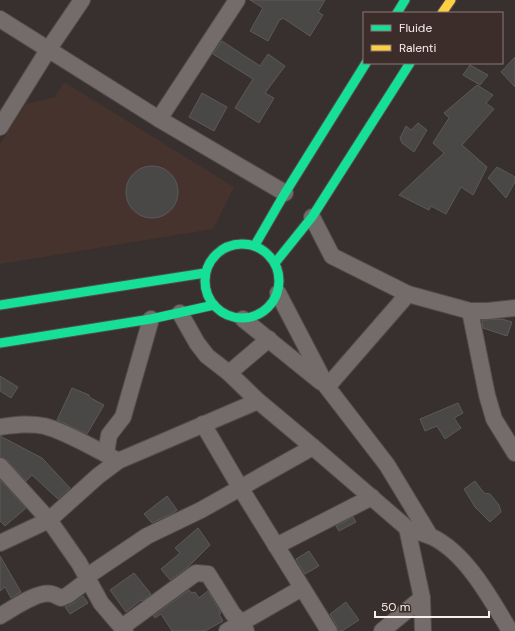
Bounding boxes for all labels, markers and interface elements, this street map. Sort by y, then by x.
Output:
legend [363,12,503,64]
text: Fluide [399,20,432,36]
text: Ralenti [399,40,437,56]
scale bar [375,593,489,619]
text: 50 m [381,599,410,615]

